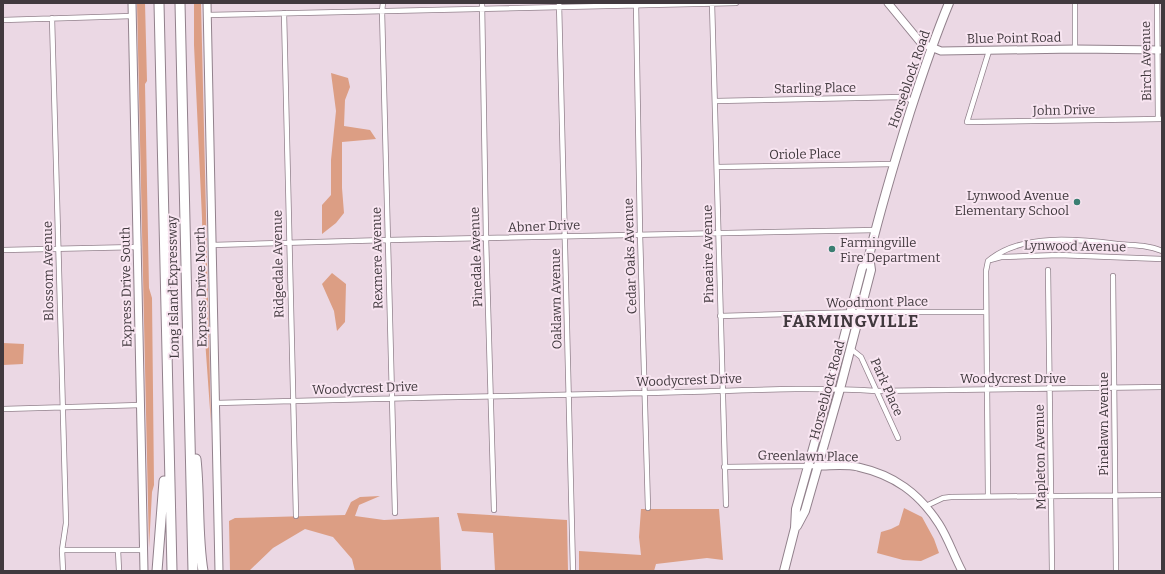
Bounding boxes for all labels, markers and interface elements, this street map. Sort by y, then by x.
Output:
street label: Birch Avenue [1138,21,1154,101]
street label: Horseblock Road [885,28,933,130]
street label: Blue Point Road [967,30,1062,46]
street label: Starling Place [774,80,856,96]
street label: John Drive [1032,102,1095,118]
street label: Oriole Place [769,146,841,162]
place label: Lynwood Avenue Elementary School [954,188,1069,218]
marker: Lynwood Avenue Elementary School [1072,197,1082,207]
street label: Cedar Oaks Avenue [620,198,640,314]
street label: Pineaire Avenue [700,205,716,303]
street label: Pinedale Avenue [467,206,485,308]
street label: Rexmere Avenue [369,207,385,309]
street label: Ridgedale Avenue [270,210,286,318]
street label: Long Island Expressway [164,215,182,359]
street label: Abner Drive [508,217,580,235]
street label: Blossom Avenue [40,221,56,321]
street label: Express Drive South [117,227,135,347]
street label: Express Drive North [192,227,210,347]
place label: Farmingville Fire Department [840,235,941,265]
street label: Lynwood Avenue [1024,238,1126,254]
marker: Farmingville Fire Department [827,244,837,254]
street label: Oaklawn Avenue [548,248,564,350]
street label: Woodmont Place [826,294,928,310]
district label: FARMINGVILLE [783,311,919,332]
street label: Horseblock Road [807,338,848,441]
street label: Park Place [868,356,906,418]
street label: Woodycrest Drive [636,371,742,389]
street label: Woodycrest Drive [960,371,1066,386]
street label: Pinelawn Avenue [1096,372,1111,476]
street label: Woodycrest Drive [312,379,418,397]
street label: Mapleton Avenue [1032,404,1048,510]
street label: Greenlawn Place [757,448,859,464]

